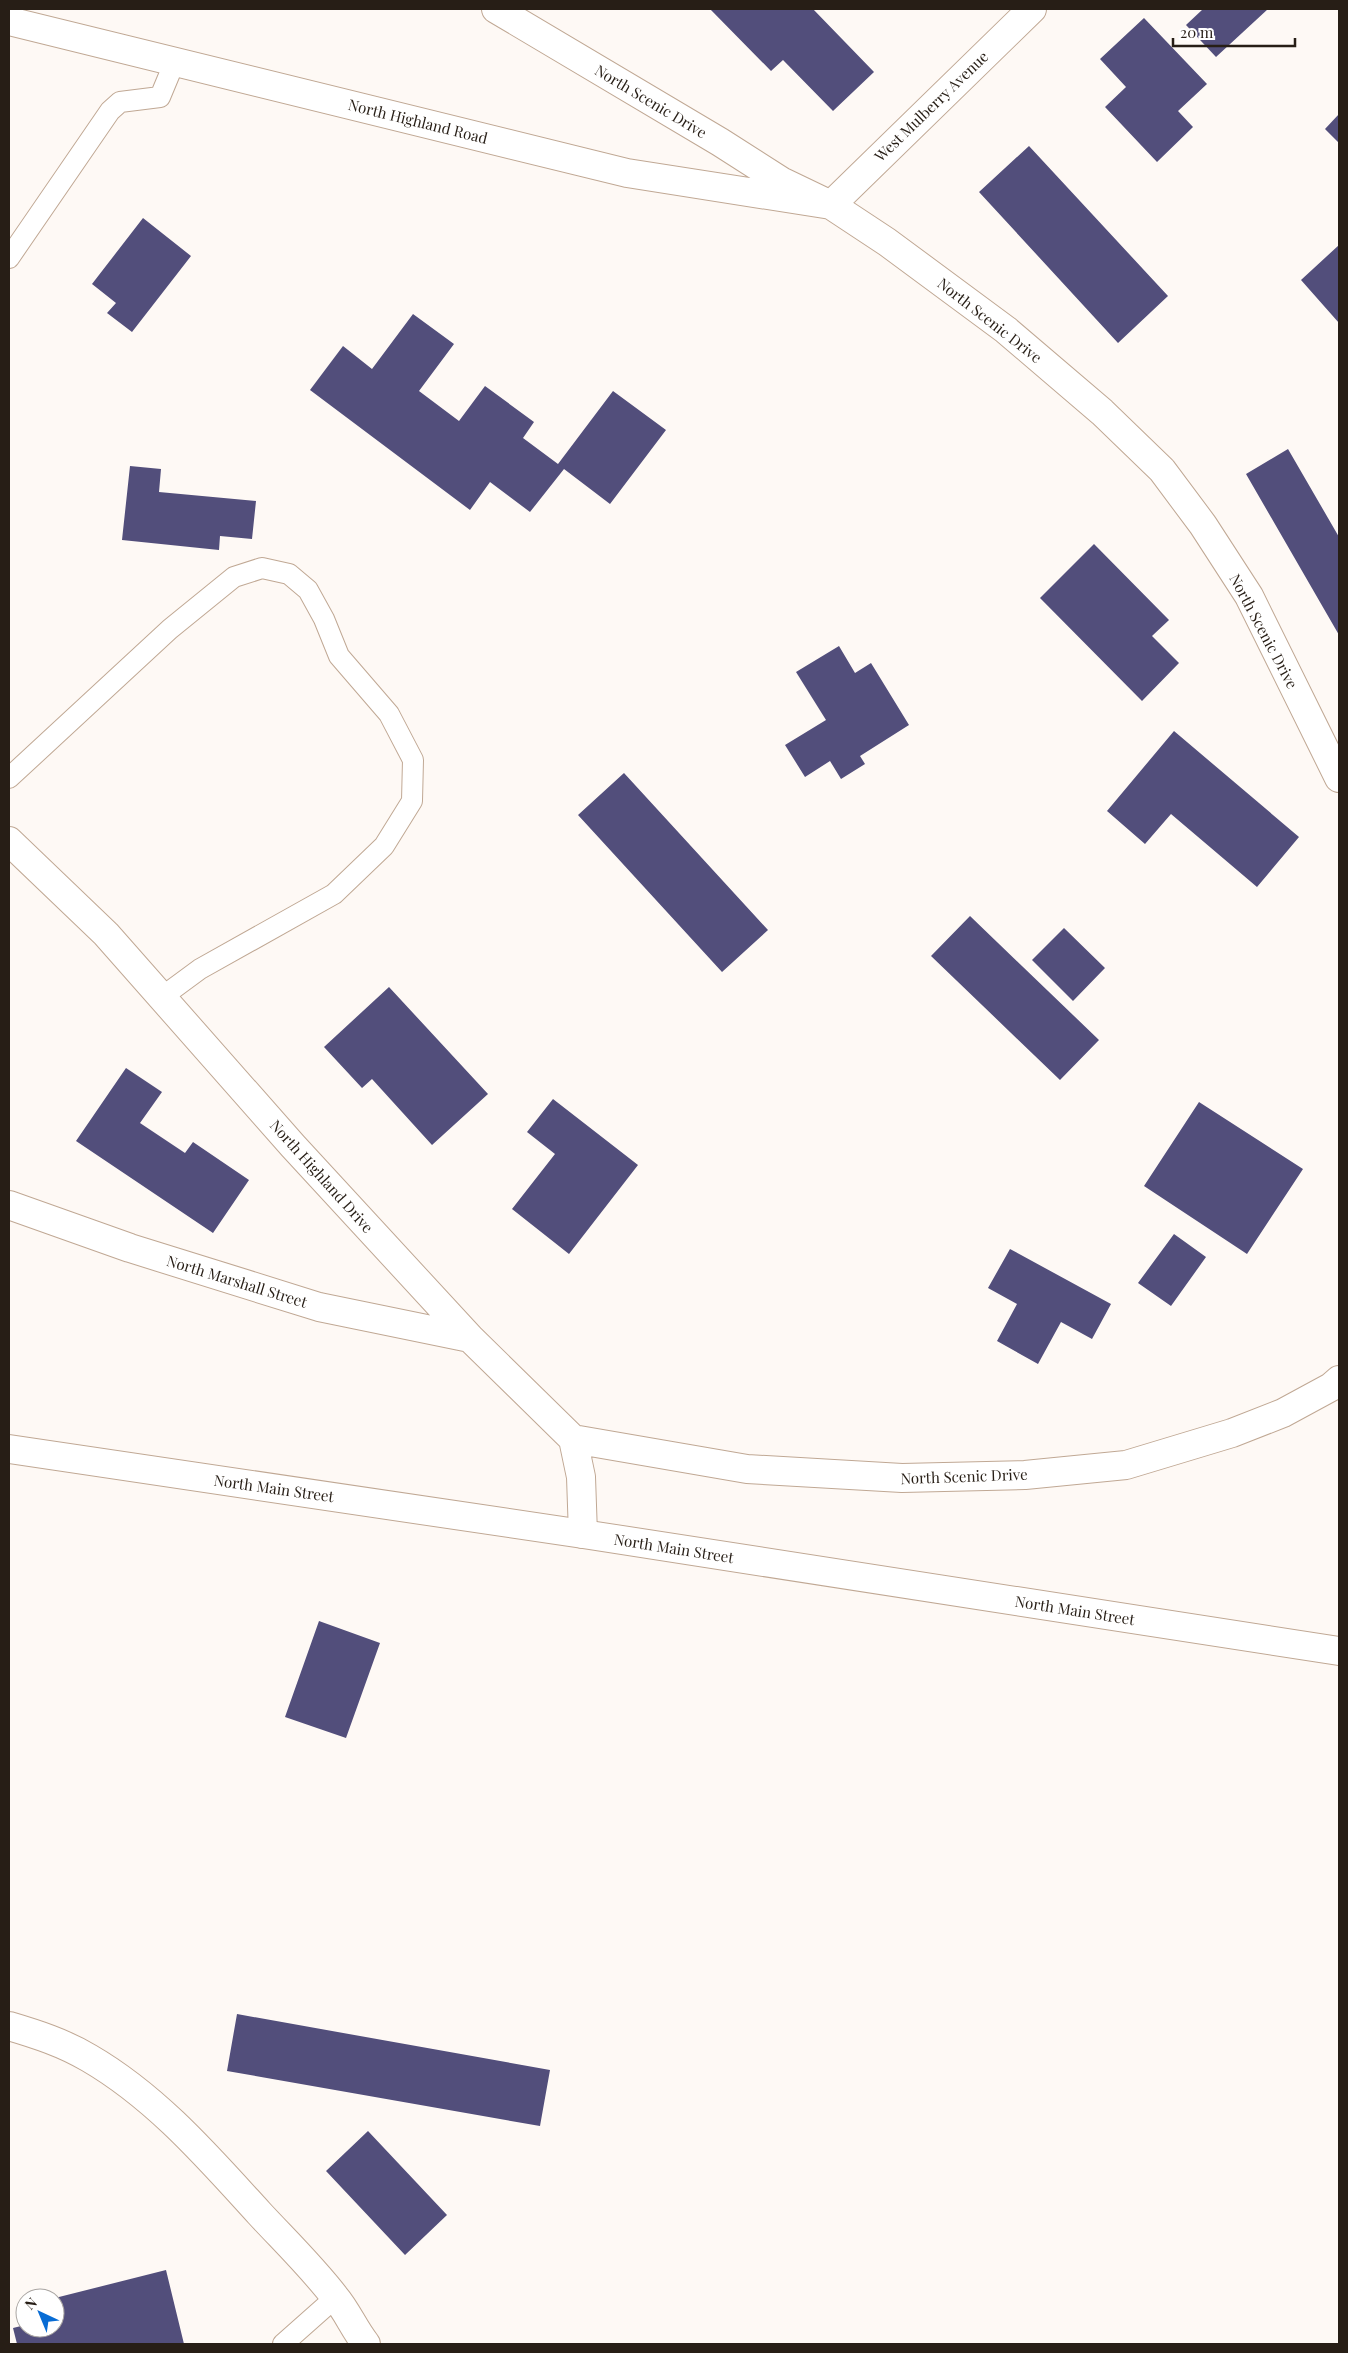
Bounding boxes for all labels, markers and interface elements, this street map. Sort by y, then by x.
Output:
scale bar [1173,15,1296,47]
text: 20 m [1180,22,1214,42]
street label: West Mulberry Avenue [869,46,992,166]
street label: North Scenic Drive [591,60,711,142]
street label: North Highland Road [346,94,490,148]
street label: North Scenic Drive [934,273,1046,367]
street label: North Scenic Drive [1225,570,1303,692]
street label: North Highland Drive [266,1115,378,1237]
street label: North Marshall Street [164,1250,310,1312]
street label: North Scenic Drive [900,1464,1028,1488]
street label: North Main Street [213,1470,336,1506]
street label: North Main Street [613,1529,736,1567]
street label: North Main Street [1014,1591,1137,1629]
north arrow [15,2288,65,2338]
text: N [20,2293,41,2314]

